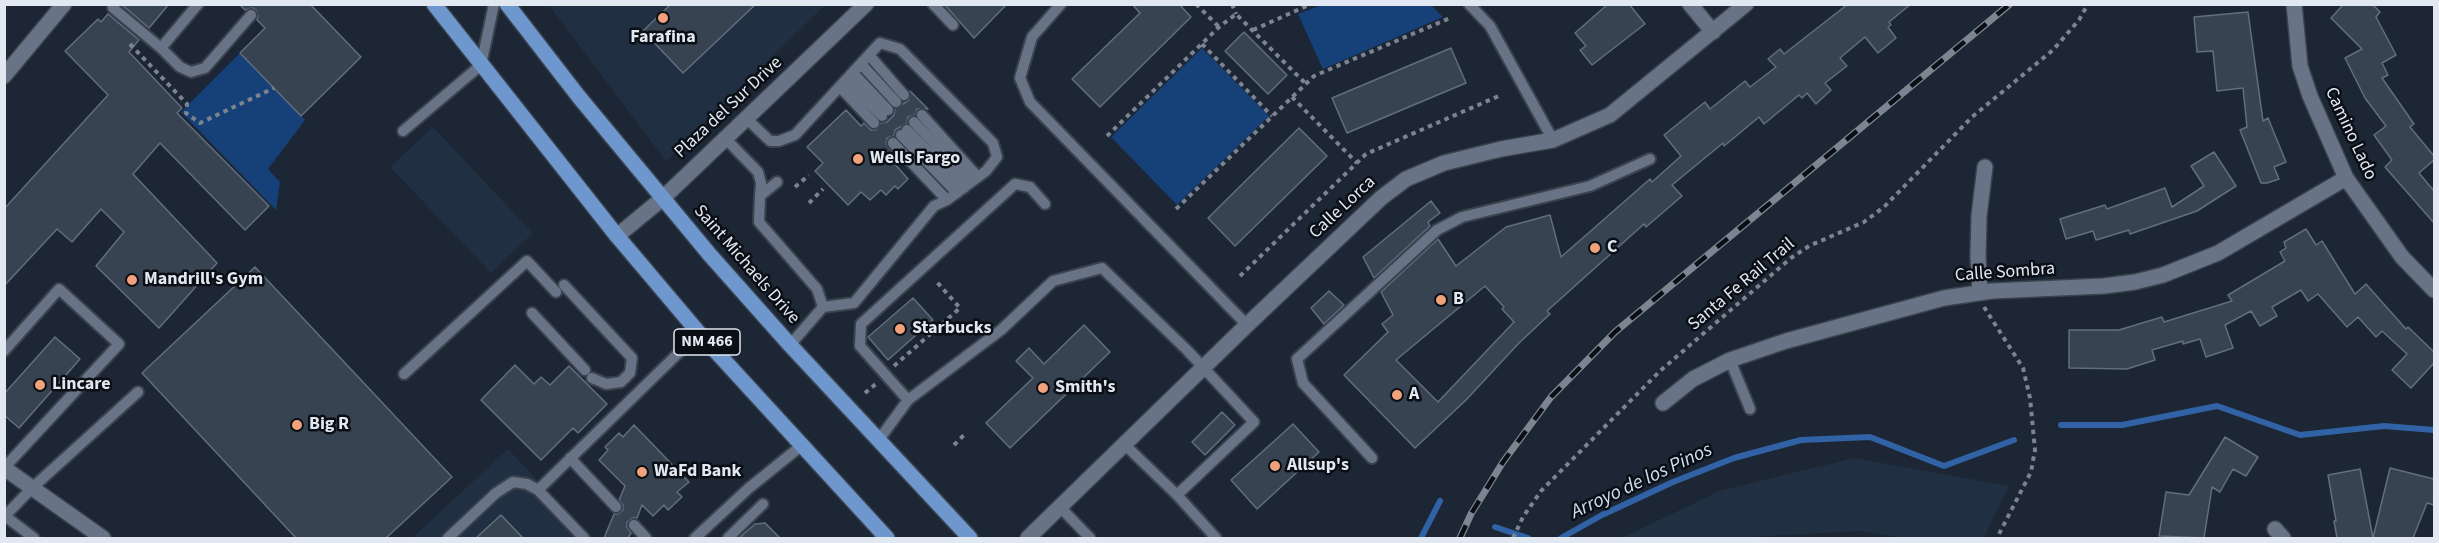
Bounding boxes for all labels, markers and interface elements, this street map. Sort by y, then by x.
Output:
marker: Farafina [656,11,670,25]
place label: Farafina [630,27,696,49]
street label: Plaza del Sur Drive [671,53,787,163]
street label: Camino Lado [2319,84,2381,184]
place label: Wells Fargo [870,148,960,170]
marker: Wells Fargo [851,152,865,166]
street label: Calle Lorca [1305,172,1381,244]
street label: Saint Michaels Drive [688,201,804,329]
street label: Santa Fe Rail Trail [1684,234,1800,336]
place label: C [1607,237,1617,259]
marker: C [1588,241,1602,255]
street label: Calle Sombra [1954,259,2056,287]
place label: Mandrill's Gym [144,269,263,291]
marker: Mandrill's Gym [125,273,139,287]
place label: B [1453,289,1464,311]
marker: B [1434,293,1448,307]
place label: Starbucks [912,318,991,340]
marker: Starbucks [893,322,907,336]
road number: NM 466 [674,329,740,355]
place label: Lincare [52,374,111,396]
place label: Smith's [1055,377,1116,399]
marker: Lincare [33,378,47,392]
marker: Smith's [1036,381,1050,395]
place label: A [1409,384,1419,406]
marker: A [1390,388,1404,402]
place label: Big R [309,414,349,436]
marker: Big R [290,418,304,432]
water label: Arroyo de los Pinos [1568,439,1716,525]
place label: Allsup's [1287,455,1349,477]
marker: Allsup's [1268,459,1282,473]
place label: WaFd Bank [654,461,741,483]
marker: WaFd Bank [635,465,649,479]

